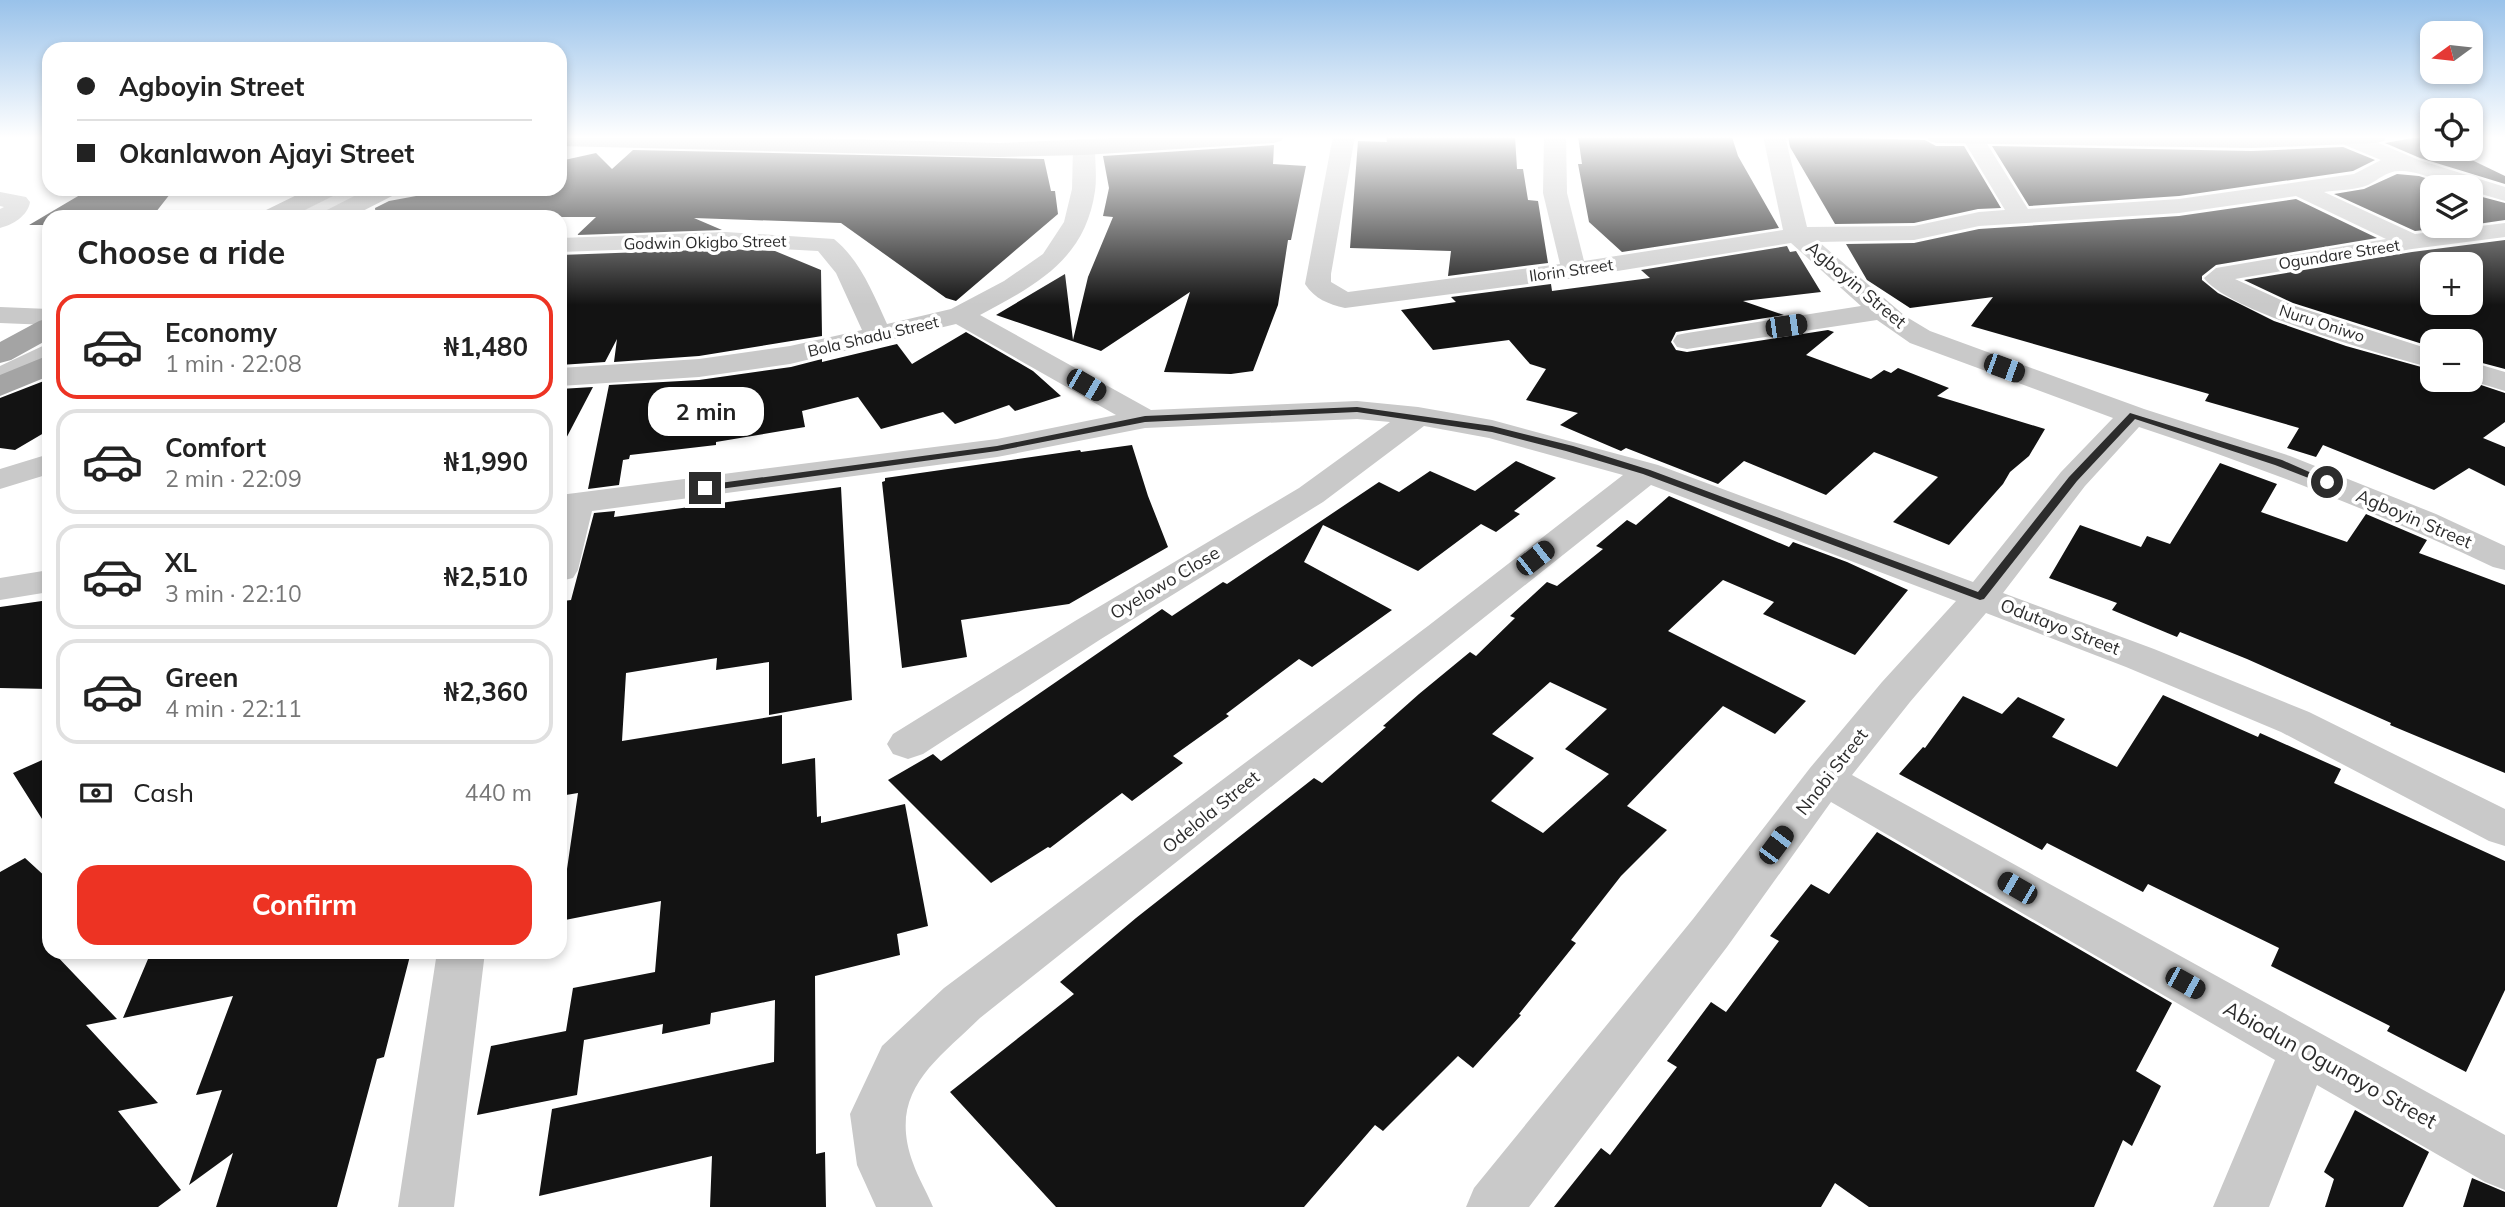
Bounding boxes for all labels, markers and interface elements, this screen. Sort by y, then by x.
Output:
north arrow [2420,21,2483,84]
map controls [2420,21,2483,392]
text: Agboyin Street [119,70,304,103]
button: locate [2420,98,2483,161]
text: Okanlawon Ajayi Street [119,137,414,170]
button: layers [2420,175,2483,238]
street label: Godwin Okigbo Street [623,231,787,253]
text: Choose a ride [77,232,285,272]
street label: Ogundare Street [2277,234,2402,273]
street label: Agboyin Street [1802,236,1911,333]
button: + [2420,252,2483,315]
street label: Ilorin Street [1528,254,1615,286]
street label: Nuru Oniwo [2277,300,2367,346]
street label: Bola Shadu Street [806,311,941,361]
car [1764,313,1809,339]
icon: car [81,315,144,378]
text: Economy [165,316,277,349]
button: − [2420,329,2483,392]
text: ₦1,480 [444,330,528,363]
text: 1 min · 22:08 [165,349,302,378]
car [1981,351,2028,385]
car [1063,365,1110,405]
callout: 2 min [647,386,763,435]
text: 2 min [676,397,736,426]
icon: car [81,430,144,493]
text: Comfort [165,431,266,464]
text: ₦1,990 [444,445,528,478]
text: 2 min · 22:09 [165,464,302,493]
route start [2311,466,2343,498]
route end [689,472,721,504]
street label: Agboyin Street [2353,484,2476,553]
car [1512,537,1559,579]
street label: Oyelowo Close [1106,541,1224,624]
icon: car [81,545,144,608]
text: XL [165,546,197,579]
text: ₦2,510 [444,560,528,593]
text: 3 min · 22:10 [165,579,302,608]
street label: Odutayo Street [1997,593,2123,660]
icon: car [81,660,144,723]
text: Green [165,661,238,694]
text: ₦2,360 [444,675,528,708]
text: 4 min · 22:11 [165,694,302,723]
street label: Nnobi Street [1791,724,1873,820]
street label: Odelola Street [1157,765,1264,858]
icon: cash [77,774,115,812]
text: Cash [133,776,194,809]
text: 440 m [464,778,532,807]
car [1755,822,1798,868]
button: Confirm [77,865,532,945]
car [1994,868,2041,908]
car [2162,964,2209,1002]
street label: Abiodun Ogunayo Street [2219,995,2442,1134]

